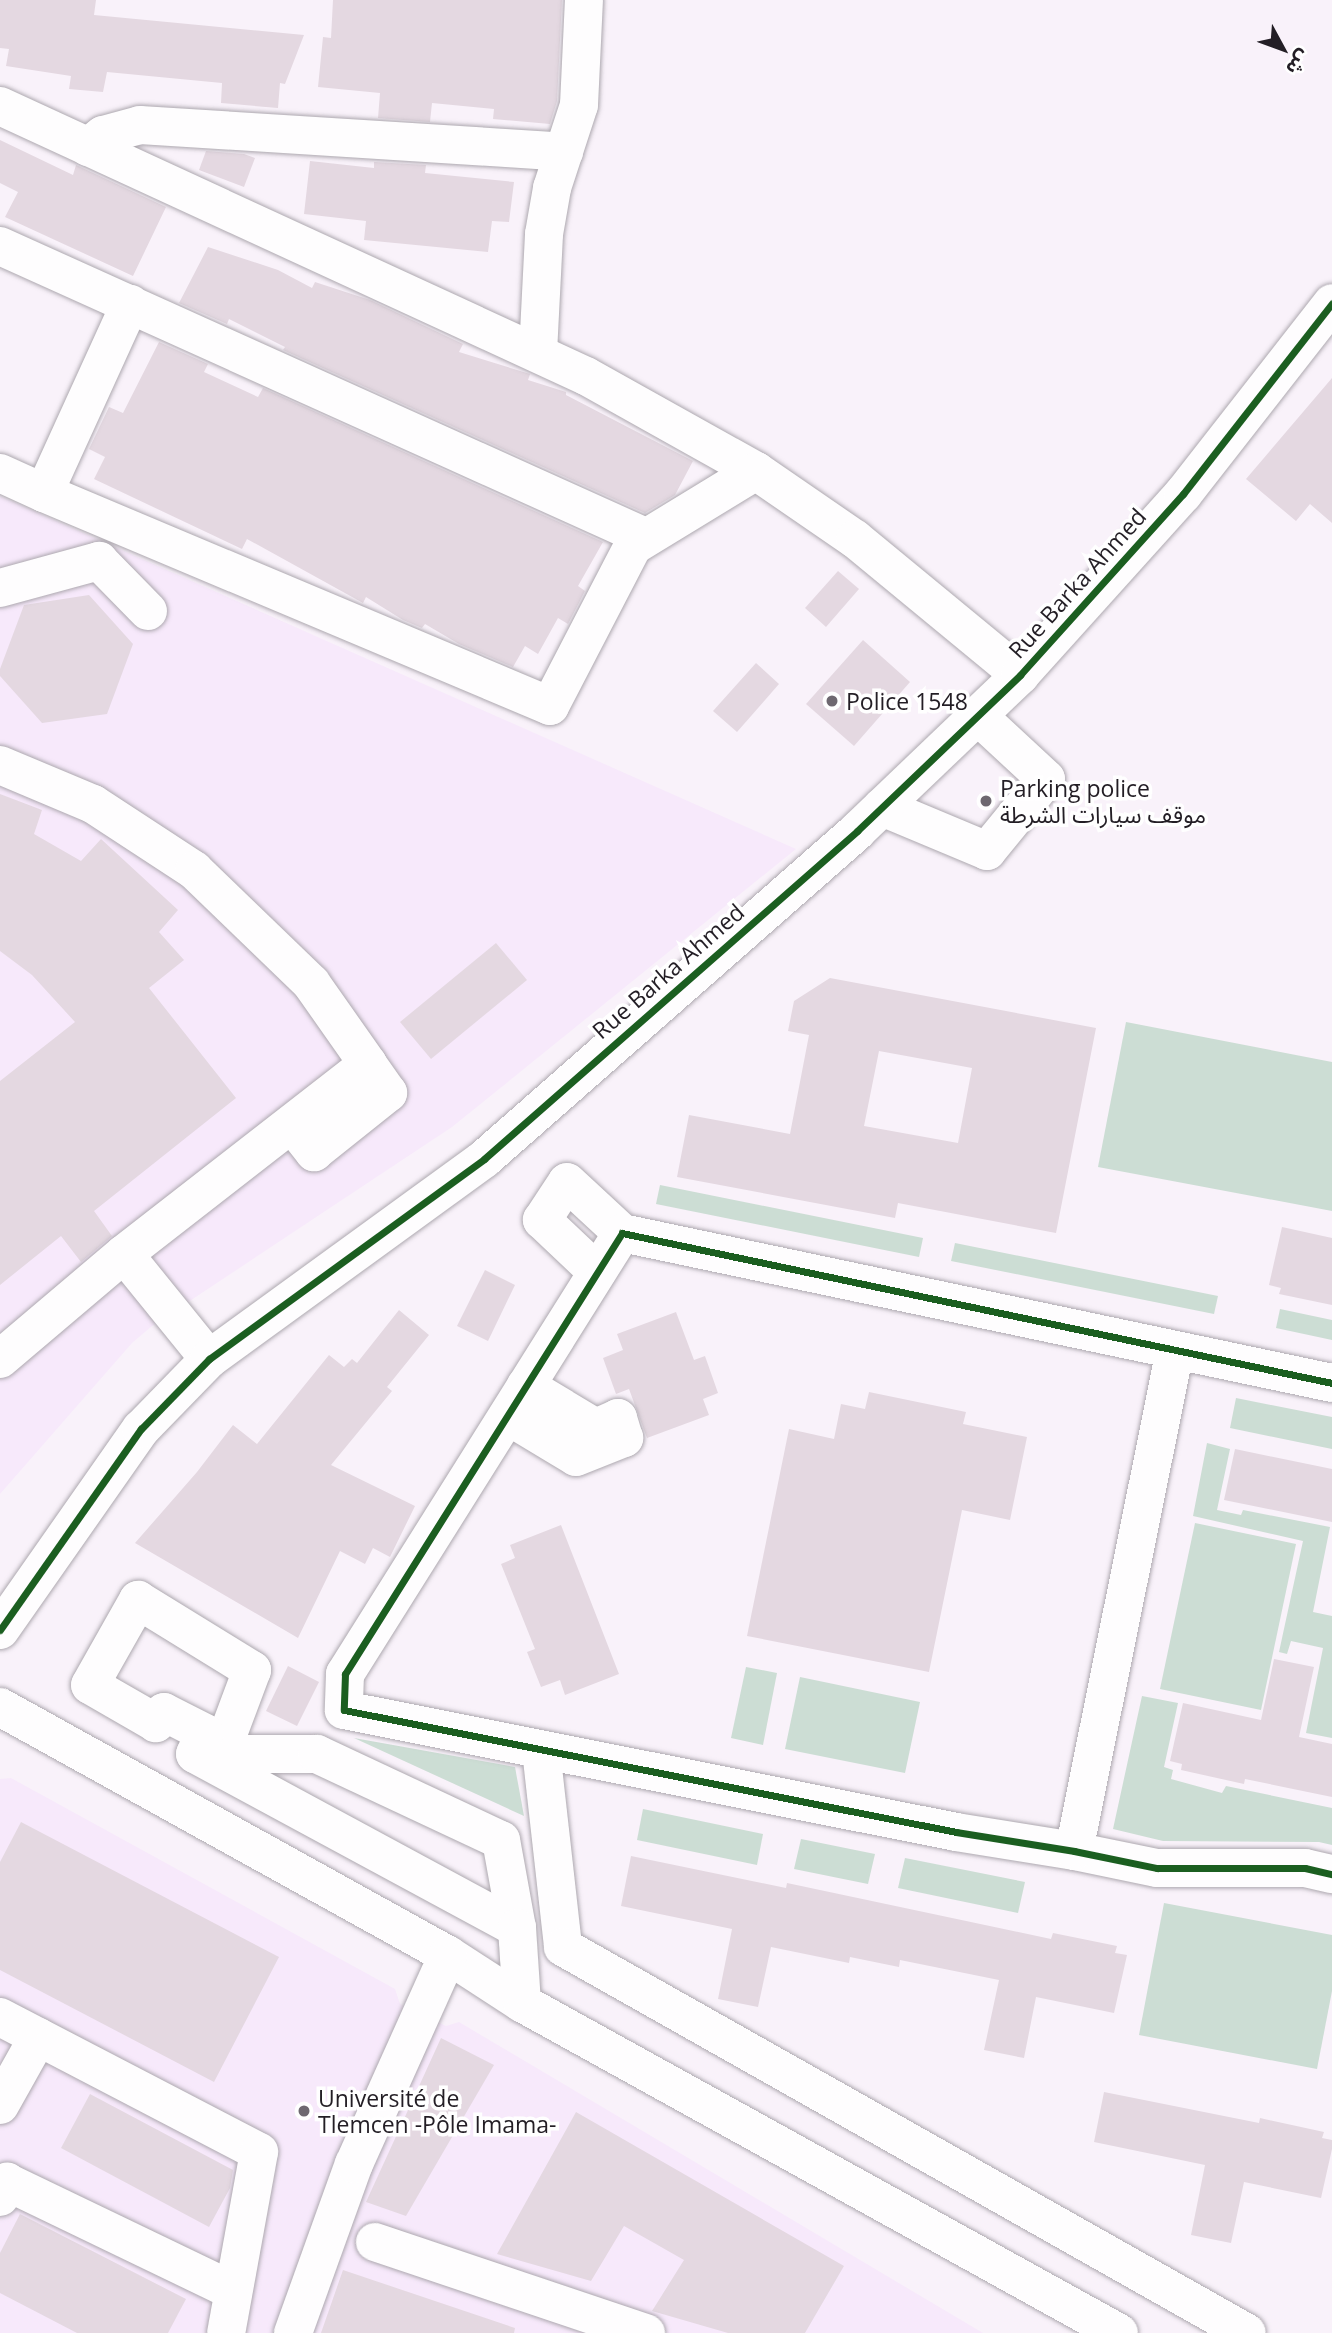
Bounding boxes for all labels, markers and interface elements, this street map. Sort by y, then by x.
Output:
north arrow [1248,14,1318,84]
text: ش [1280,44,1317,81]
street label: Rue Barka Ahmed [1003,502,1151,664]
place label: Police 1548 [846,687,968,715]
marker: Police 1548 [824,693,840,709]
place label: Parking police موقف سيارات الشرطة [1000,774,1206,828]
marker: Parking police موقف سيارات الشرطة [978,793,994,809]
street label: Rue Barka Ahmed [586,898,750,1044]
place label: Université de Tlemcen -Pôle Imama- [318,2084,556,2138]
marker: Université de Tlemcen -Pôle Imama- [296,2103,312,2119]

